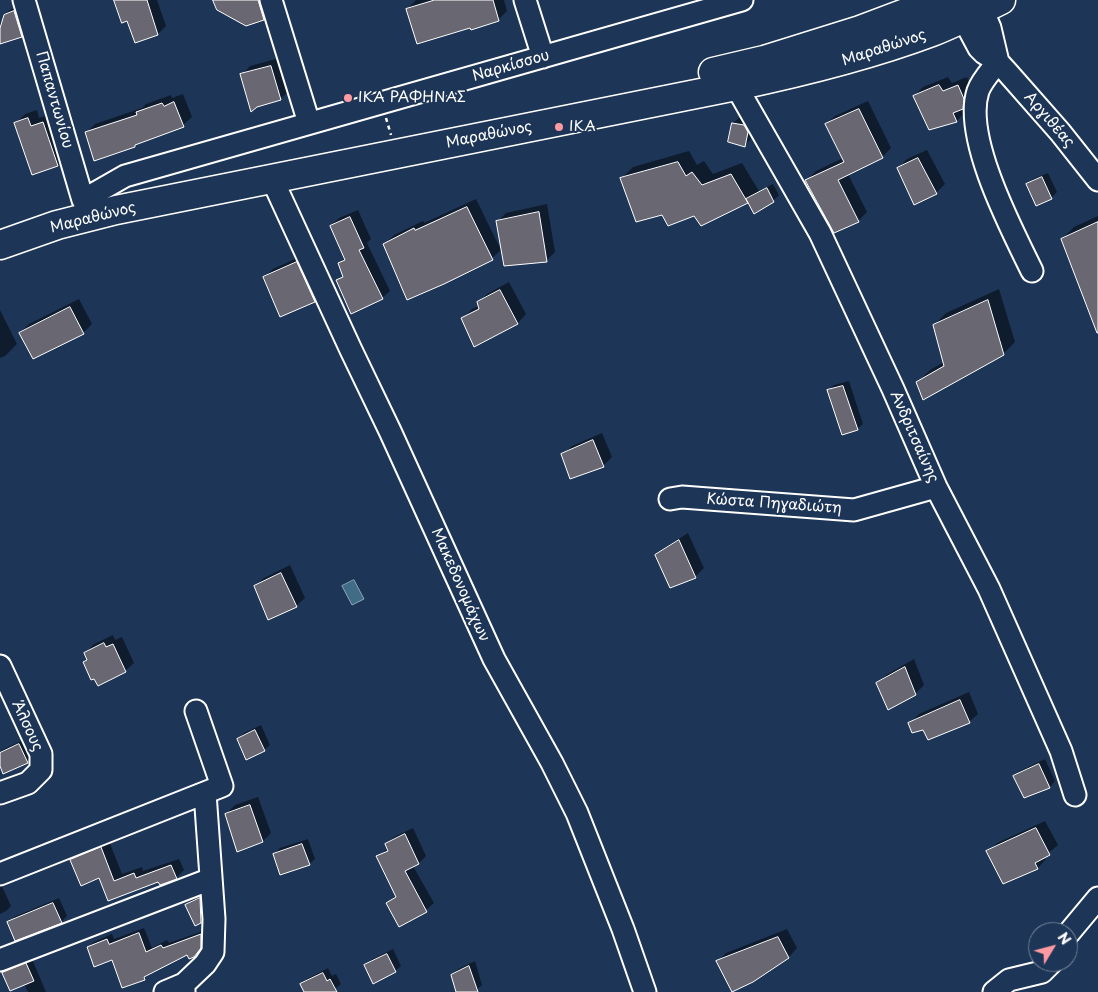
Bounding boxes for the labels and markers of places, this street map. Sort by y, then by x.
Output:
place label: ΙΚΑ ΡΑΦΗΝΑΣ [358,89,466,107]
marker: ΙΚΑ ΡΑΦΗΝΑΣ [342,92,354,104]
place label: ΙΚΑ [569,118,596,136]
marker: ΙΚΑ [553,121,565,133]

